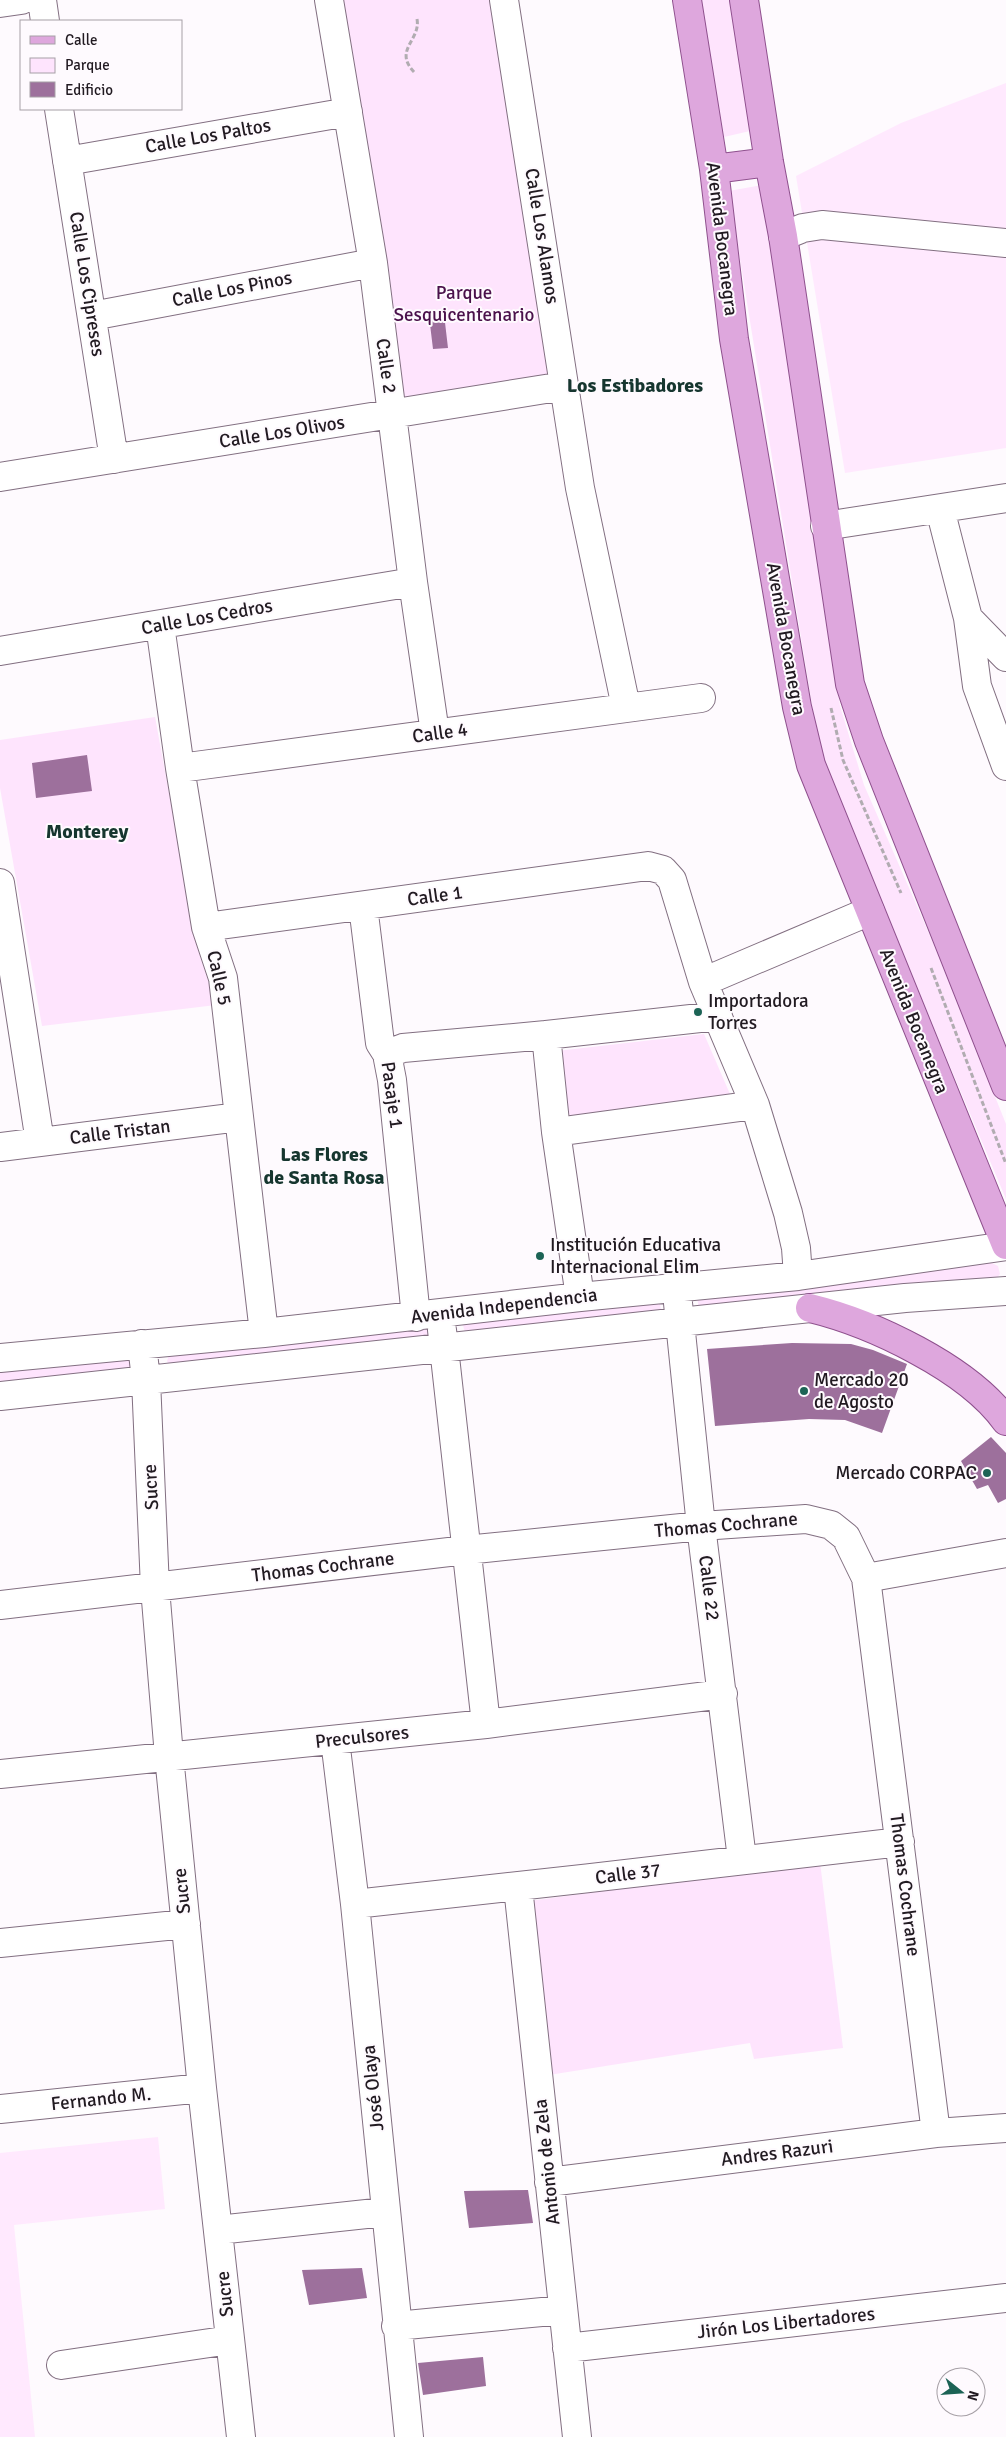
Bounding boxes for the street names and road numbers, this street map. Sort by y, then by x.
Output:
street label: Calle Los Paltos [143,113,273,159]
street label: Avenida Bocanegra [701,161,743,317]
street label: Calle Los Alamos [519,166,565,306]
street label: Calle Los Cipreses [64,210,110,358]
street label: Calle Los Pinos [170,266,294,312]
street label: Calle 2 [370,337,402,395]
street label: Calle Los Olivos [218,410,346,454]
street label: Avenida Bocanegra [761,561,811,717]
street label: Calle Los Cedros [139,594,275,640]
street label: Calle 4 [411,717,469,749]
street label: Calle 1 [406,880,464,912]
street label: Avenida Bocanegra [874,945,954,1097]
street label: Calle 5 [201,948,237,1008]
street label: Pasaje 1 [375,1060,409,1130]
street label: Calle Tristan [68,1114,172,1150]
street label: Avenida Independencia [409,1283,599,1329]
street label: Sucre [138,1463,164,1511]
street label: Thomas Cochrane [653,1507,799,1543]
street label: Thomas Cochrane [250,1546,396,1588]
street label: Calle 22 [693,1554,725,1622]
street label: Preculsores [314,1720,410,1754]
street label: Thomas Cochrane [884,1812,926,1958]
street label: Calle 37 [594,1858,662,1890]
street label: Sucre [168,1867,196,1915]
street label: José Olaya [357,2044,389,2132]
street label: Fernando M. [50,2082,152,2116]
street label: Antonio de Zela [528,2098,566,2226]
street label: Andres Razuri [719,2134,835,2172]
street label: Sucre [211,2270,239,2318]
street label: Jirón Los Libertadores [696,2302,876,2344]

